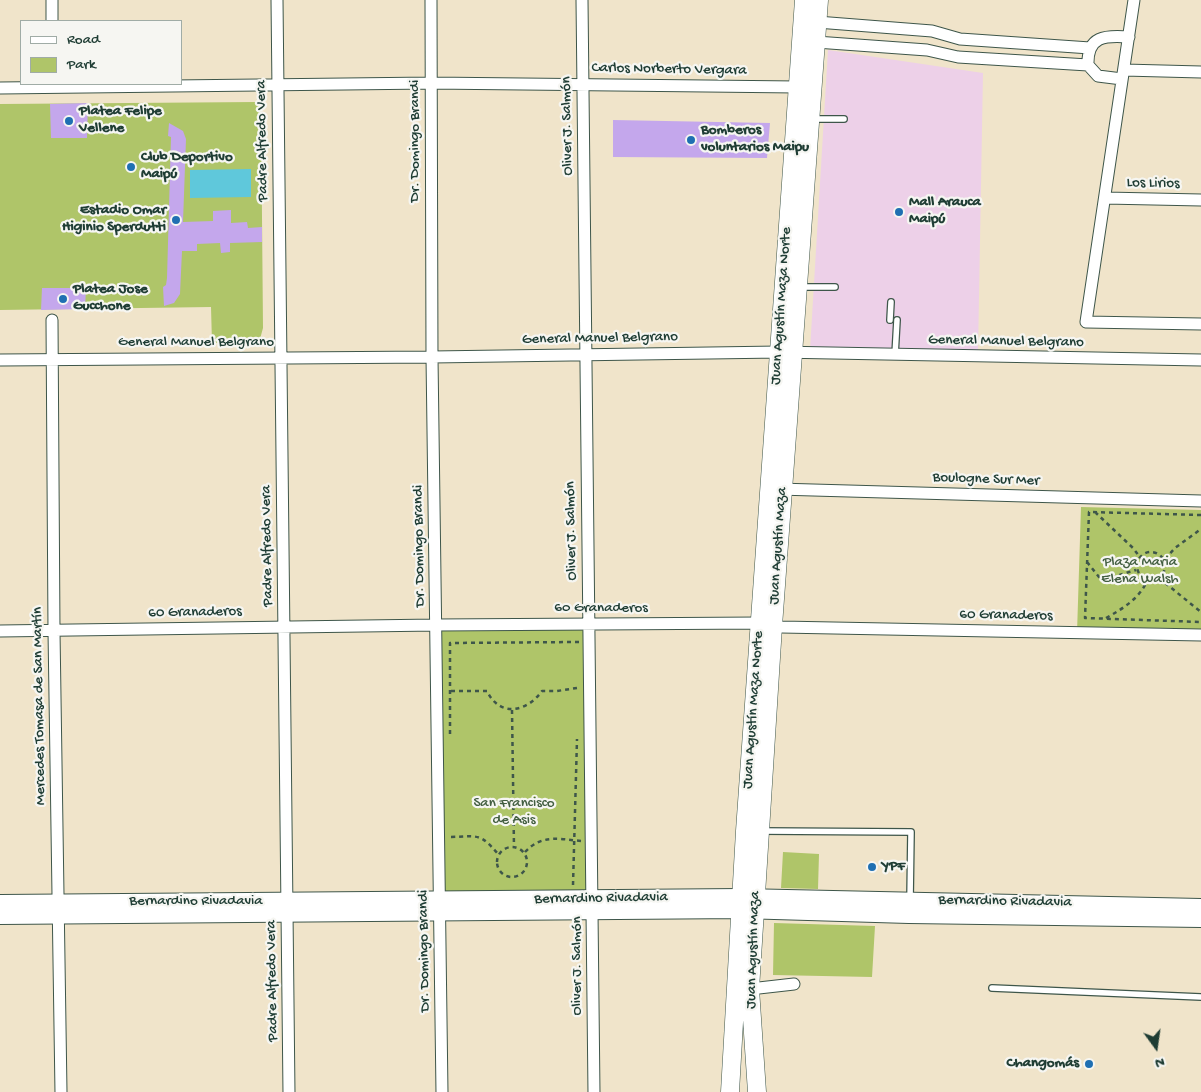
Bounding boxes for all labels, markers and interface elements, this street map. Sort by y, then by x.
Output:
legend [20,20,182,85]
text: Road [67,31,100,49]
text: Park [67,56,96,74]
street label: Carlos Norberto Vergara [591,60,747,80]
street label: Oliver J. Salmón [558,76,578,176]
street label: Padre Alfredo Vera [253,80,273,202]
street label: Dr. Domingo Brandi [407,80,425,202]
place label: Platea Felipe Vellene [79,103,162,138]
marker: Platea Felipe Vellene [63,115,75,127]
place label: Bomberos voluntarios Maipu [701,122,809,157]
marker: Bomberos voluntarios Maipu [685,134,697,146]
place label: Club Deportivo Maipú [141,149,233,184]
marker: Club Deportivo Maipú [125,161,137,173]
street label: Los Lirios [1126,175,1180,193]
place label: Mall Arauca Maipú [909,194,981,229]
place label: Estadio Omar Higinio Sperdutti [62,202,166,237]
marker: Mall Arauca Maipú [893,206,905,218]
marker: Estadio Omar Higinio Sperdutti [170,214,182,226]
street label: Juan Agustín Maza Norte [768,227,796,385]
place label: Platea Jose Gucchone [73,281,148,316]
marker: Platea Jose Gucchone [57,293,69,305]
street label: General Manuel Belgrano [522,329,678,349]
street label: General Manuel Belgrano [928,332,1084,352]
street label: General Manuel Belgrano [118,334,274,352]
street label: Boulogne Sur Mer [932,469,1040,491]
street label: Oliver J. Salmón [562,481,582,581]
street label: Padre Alfredo Vera [258,485,278,607]
street label: Dr. Domingo Brandi [410,485,430,607]
street label: Juan Agustín Maza [766,487,792,605]
park label: Plaza Maria Elena Walsh [1101,554,1179,589]
street label: 60 Granaderos [554,600,648,618]
street label: 60 Granaderos [148,603,242,623]
street label: 60 Granaderos [959,606,1053,626]
street label: Mercedes Tomasa de San Martín [29,607,51,805]
street label: Juan Agustín Maza Norte [740,631,768,789]
park label: San Francisco de Asis [473,795,555,830]
place label: YPF [882,858,905,876]
marker: YPF [866,861,878,873]
street label: Bernardino Rivadavia [534,889,668,909]
street label: Dr. Domingo Brandi [415,890,435,1012]
street label: Juan Agustín Maza [743,891,765,1009]
street label: Bernardino Rivadavia [938,892,1072,912]
street label: Bernardino Rivadavia [129,893,263,911]
street label: Oliver J. Salmón [569,916,587,1016]
street label: Padre Alfredo Vera [263,920,283,1042]
north arrow [1131,1022,1181,1072]
text: N [1153,1053,1166,1071]
place label: Changomás [1007,1055,1079,1073]
marker: Changomás [1083,1058,1095,1070]

